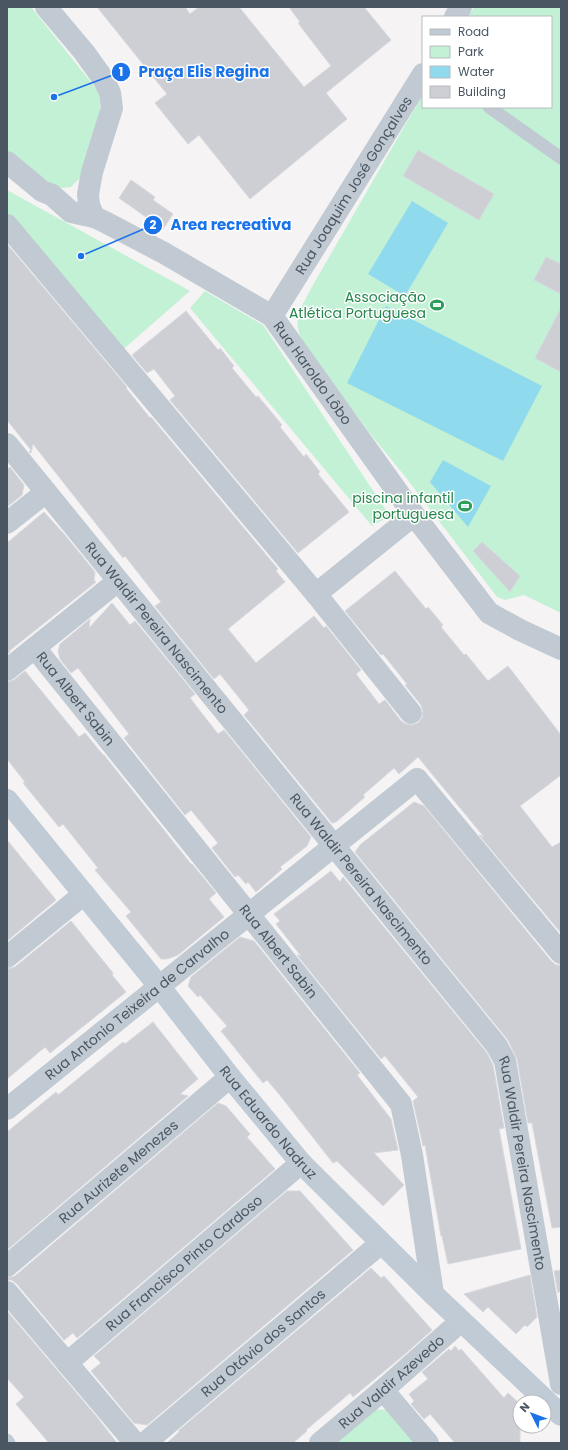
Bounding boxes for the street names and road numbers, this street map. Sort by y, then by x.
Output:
street label: Rua Joaquim José Gonçalves [290,92,417,278]
street label: Rua Haroldo Lôbo [269,317,357,429]
street label: Rua Waldir Pereira Nascimento [81,538,233,718]
street label: Rua Albert Sabin [32,647,120,750]
street label: Rua Waldir Pereira Nascimento [285,789,437,969]
street label: Rua Albert Sabin [235,900,322,1003]
street label: Rua Antonio Teixeira de Carvalho [41,924,234,1085]
street label: Rua Waldir Pereira Nascimento [494,1052,551,1272]
street label: Rua Eduardo Nadruz [215,1061,322,1184]
street label: Rua Aurizete Menezes [54,1115,183,1228]
street label: Rua Francisco Pinto Cardoso [101,1190,267,1336]
street label: Rua Otávio dos Santos [197,1284,330,1401]
street label: Rua Valdir Azevedo [334,1330,449,1433]

